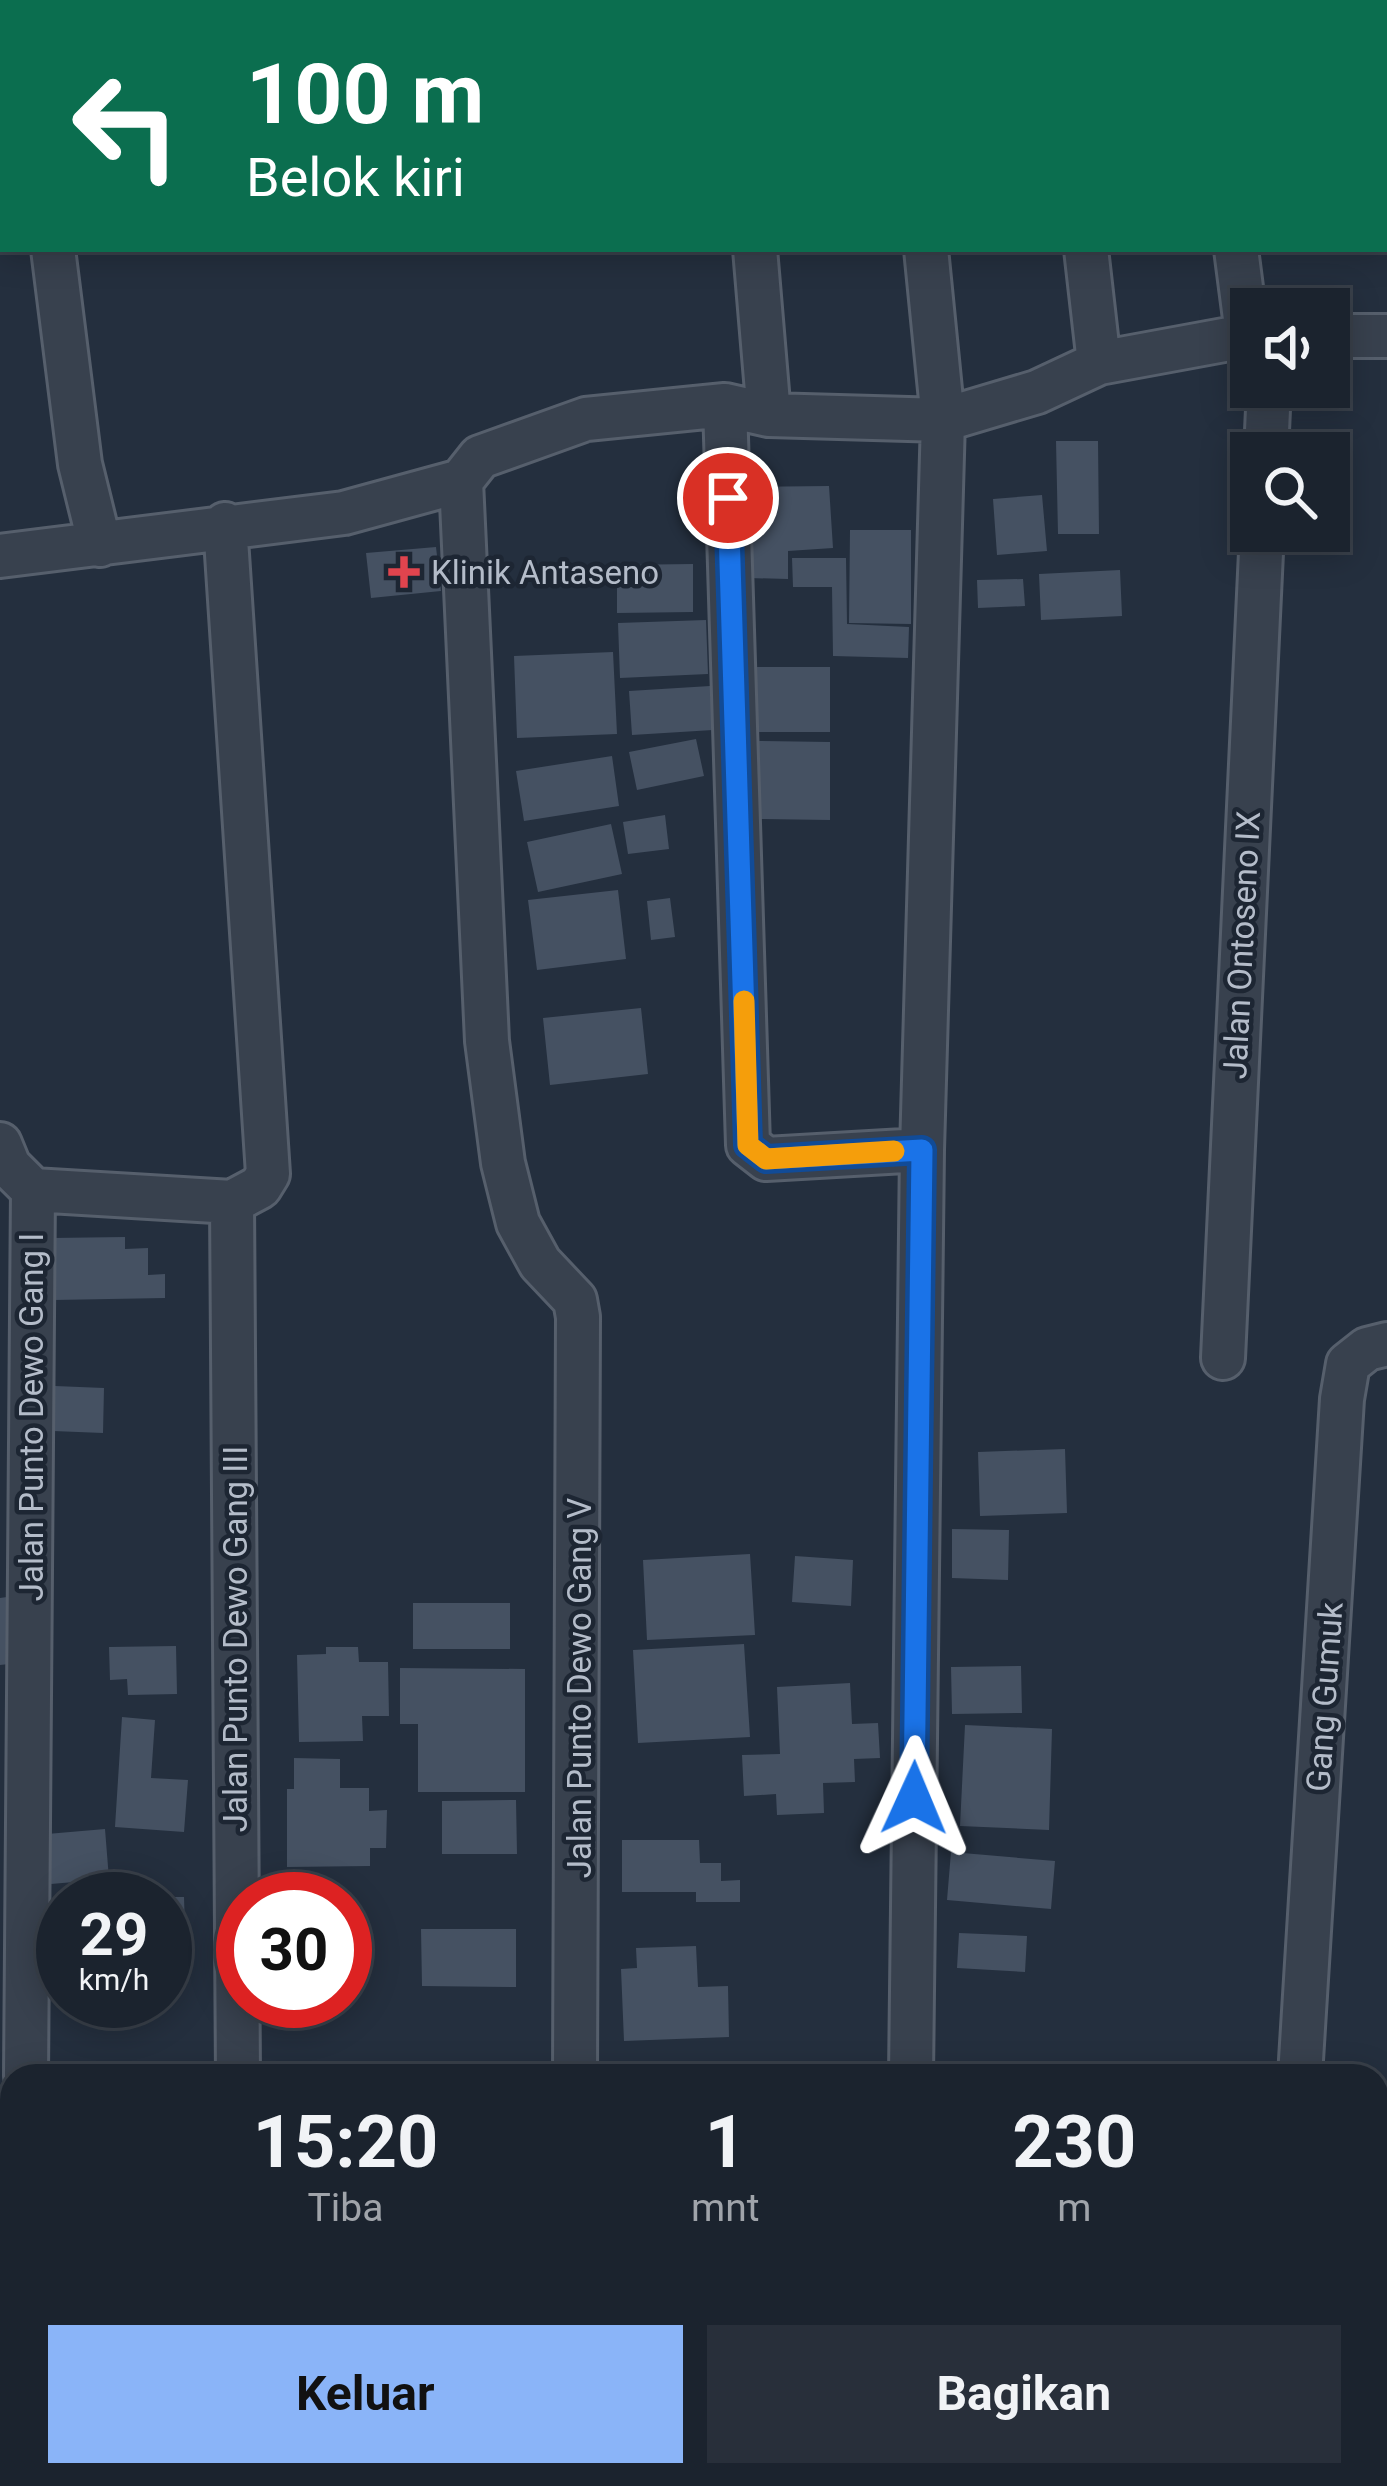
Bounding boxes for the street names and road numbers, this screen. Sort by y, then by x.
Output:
street label: Jalan Ontoseno IX [1215,810,1268,1080]
street label: Jalan Punto Dewo Gang I [12,1233,51,1601]
street label: Jalan Punto Dewo Gang III [216,1446,255,1832]
street label: Jalan Punto Dewo Gang V [560,1498,599,1878]
street label: Gang Gumuk [1298,1601,1351,1793]

